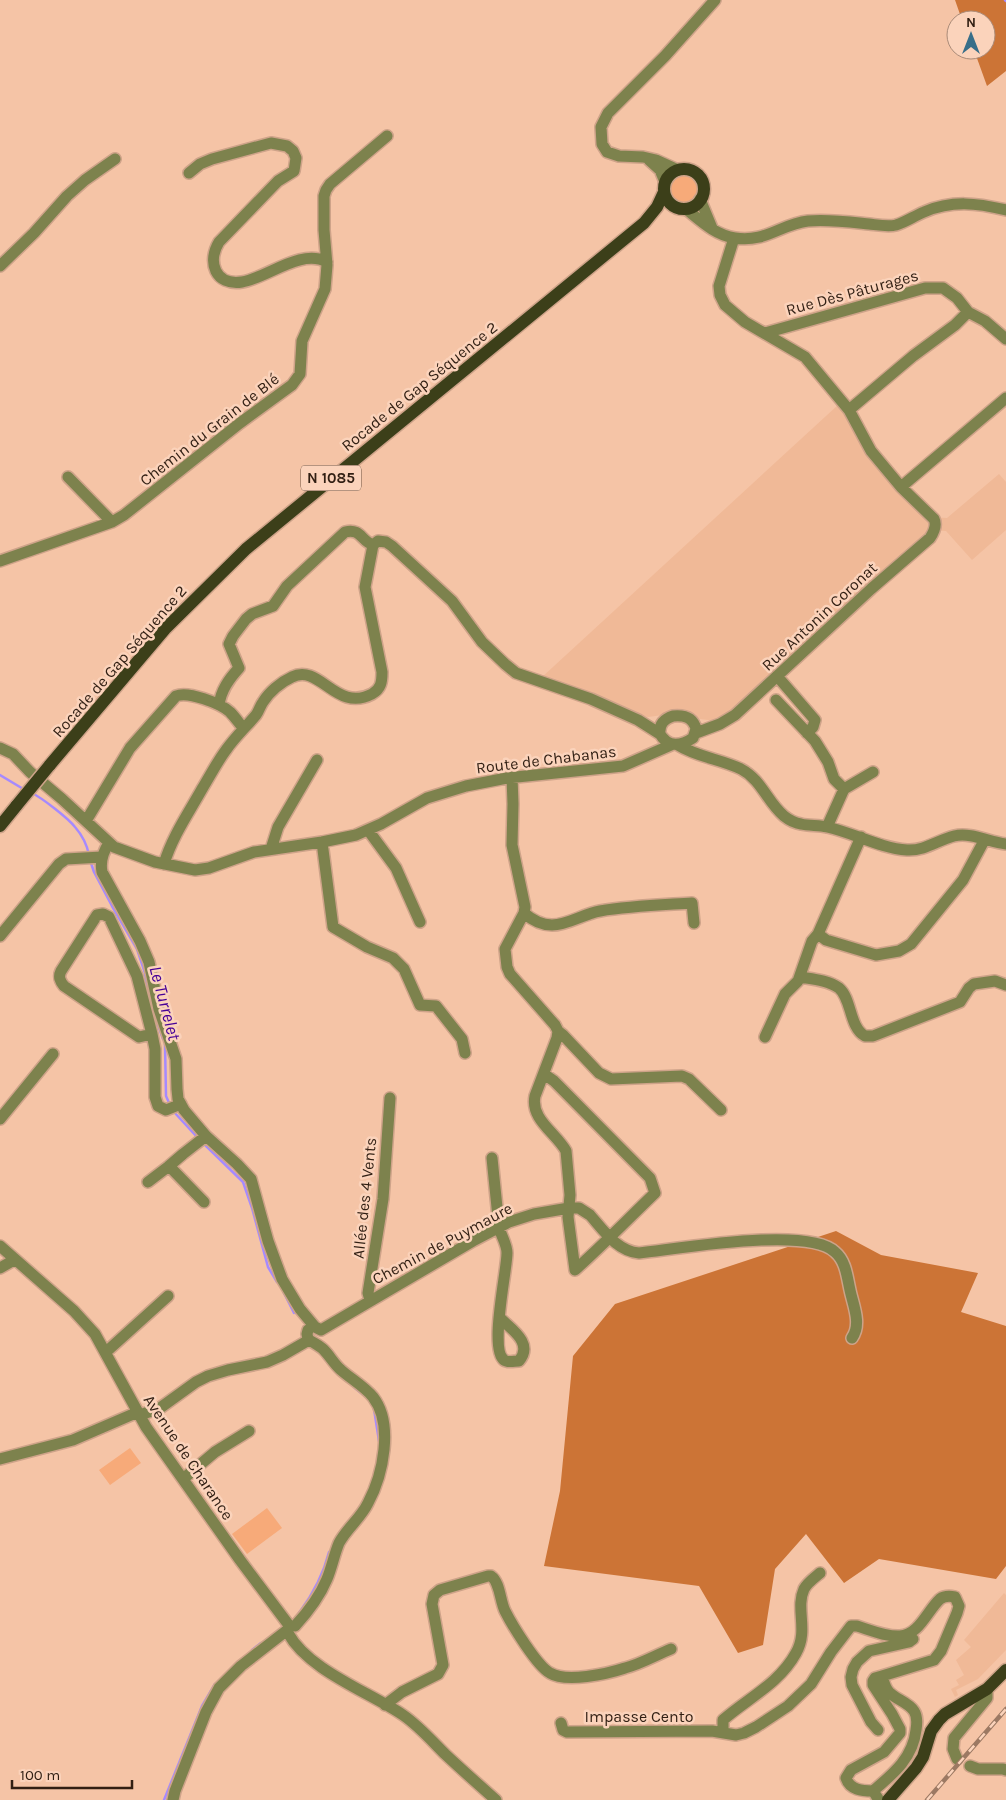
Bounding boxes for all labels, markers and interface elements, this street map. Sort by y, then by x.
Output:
north arrow [946,10,996,60]
text: N [966,14,976,31]
street label: Rue Dès Pâturages [784,266,920,319]
street label: Rocade de Gap Séquence 2 [337,318,501,455]
street label: Chemin du Grain de Blé [136,369,283,490]
road number: N 1085 [301,466,361,490]
street label: Rue Antonin Coronat [758,558,881,675]
street label: Rocade de Gap Séquence 2 [48,581,191,741]
street label: Route de Chabanas [475,741,617,778]
water label: Le Turrelet [145,963,186,1044]
street label: Allée des 4 Vents [349,1136,380,1260]
street label: Chemin de Puymaure [369,1198,515,1288]
street label: Avenue de Charance [140,1391,238,1524]
street label: Impasse Cento [585,1707,693,1726]
scale bar [12,1758,132,1790]
text: 100 m [20,1766,60,1784]

